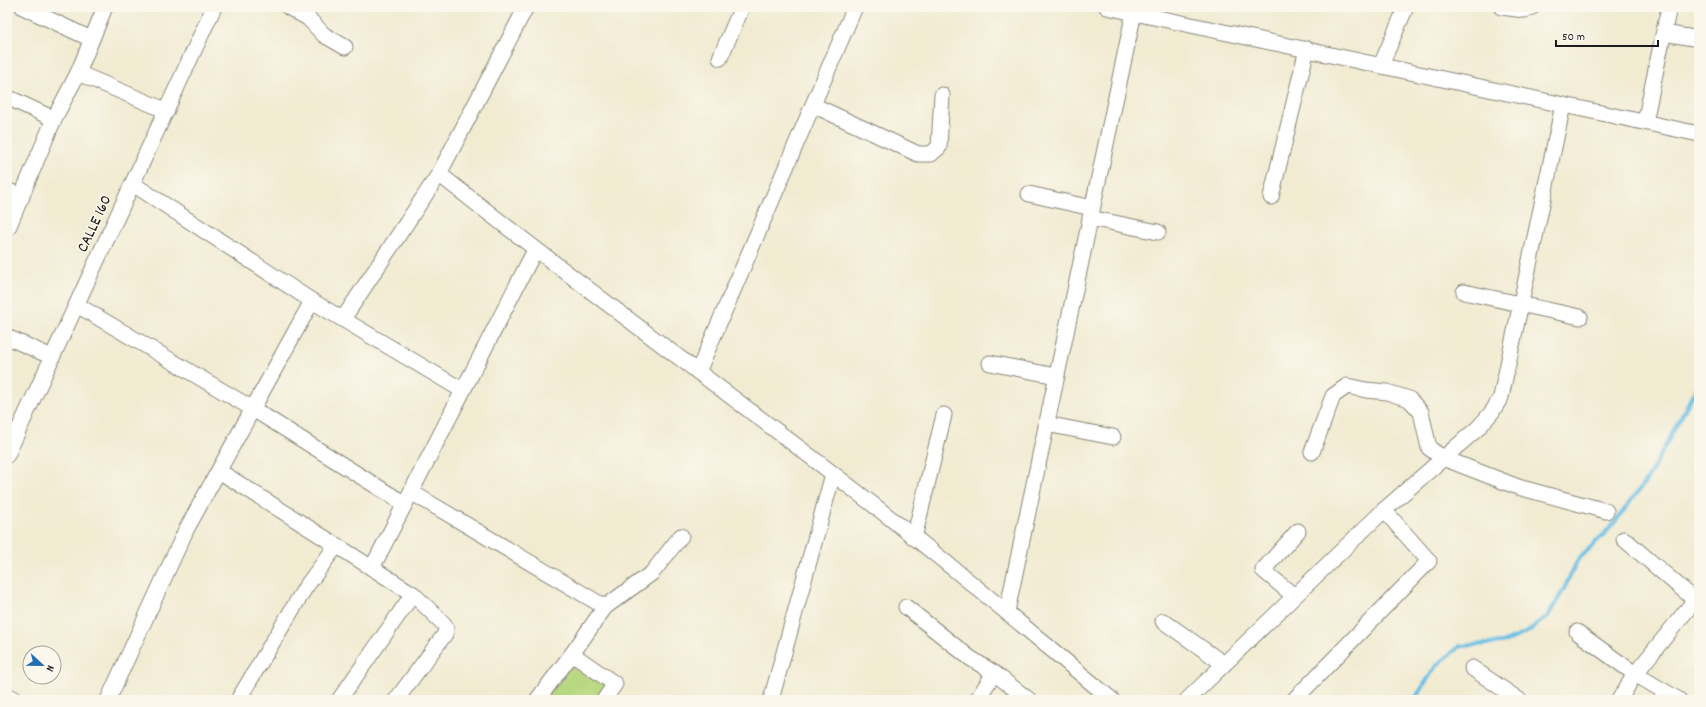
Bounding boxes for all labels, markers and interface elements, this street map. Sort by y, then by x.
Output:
scale bar [1556,22,1658,48]
text: 50 m [1562,29,1585,46]
street label: CALLE 160 [72,192,118,256]
north arrow [22,645,62,685]
text: N [41,662,58,674]

